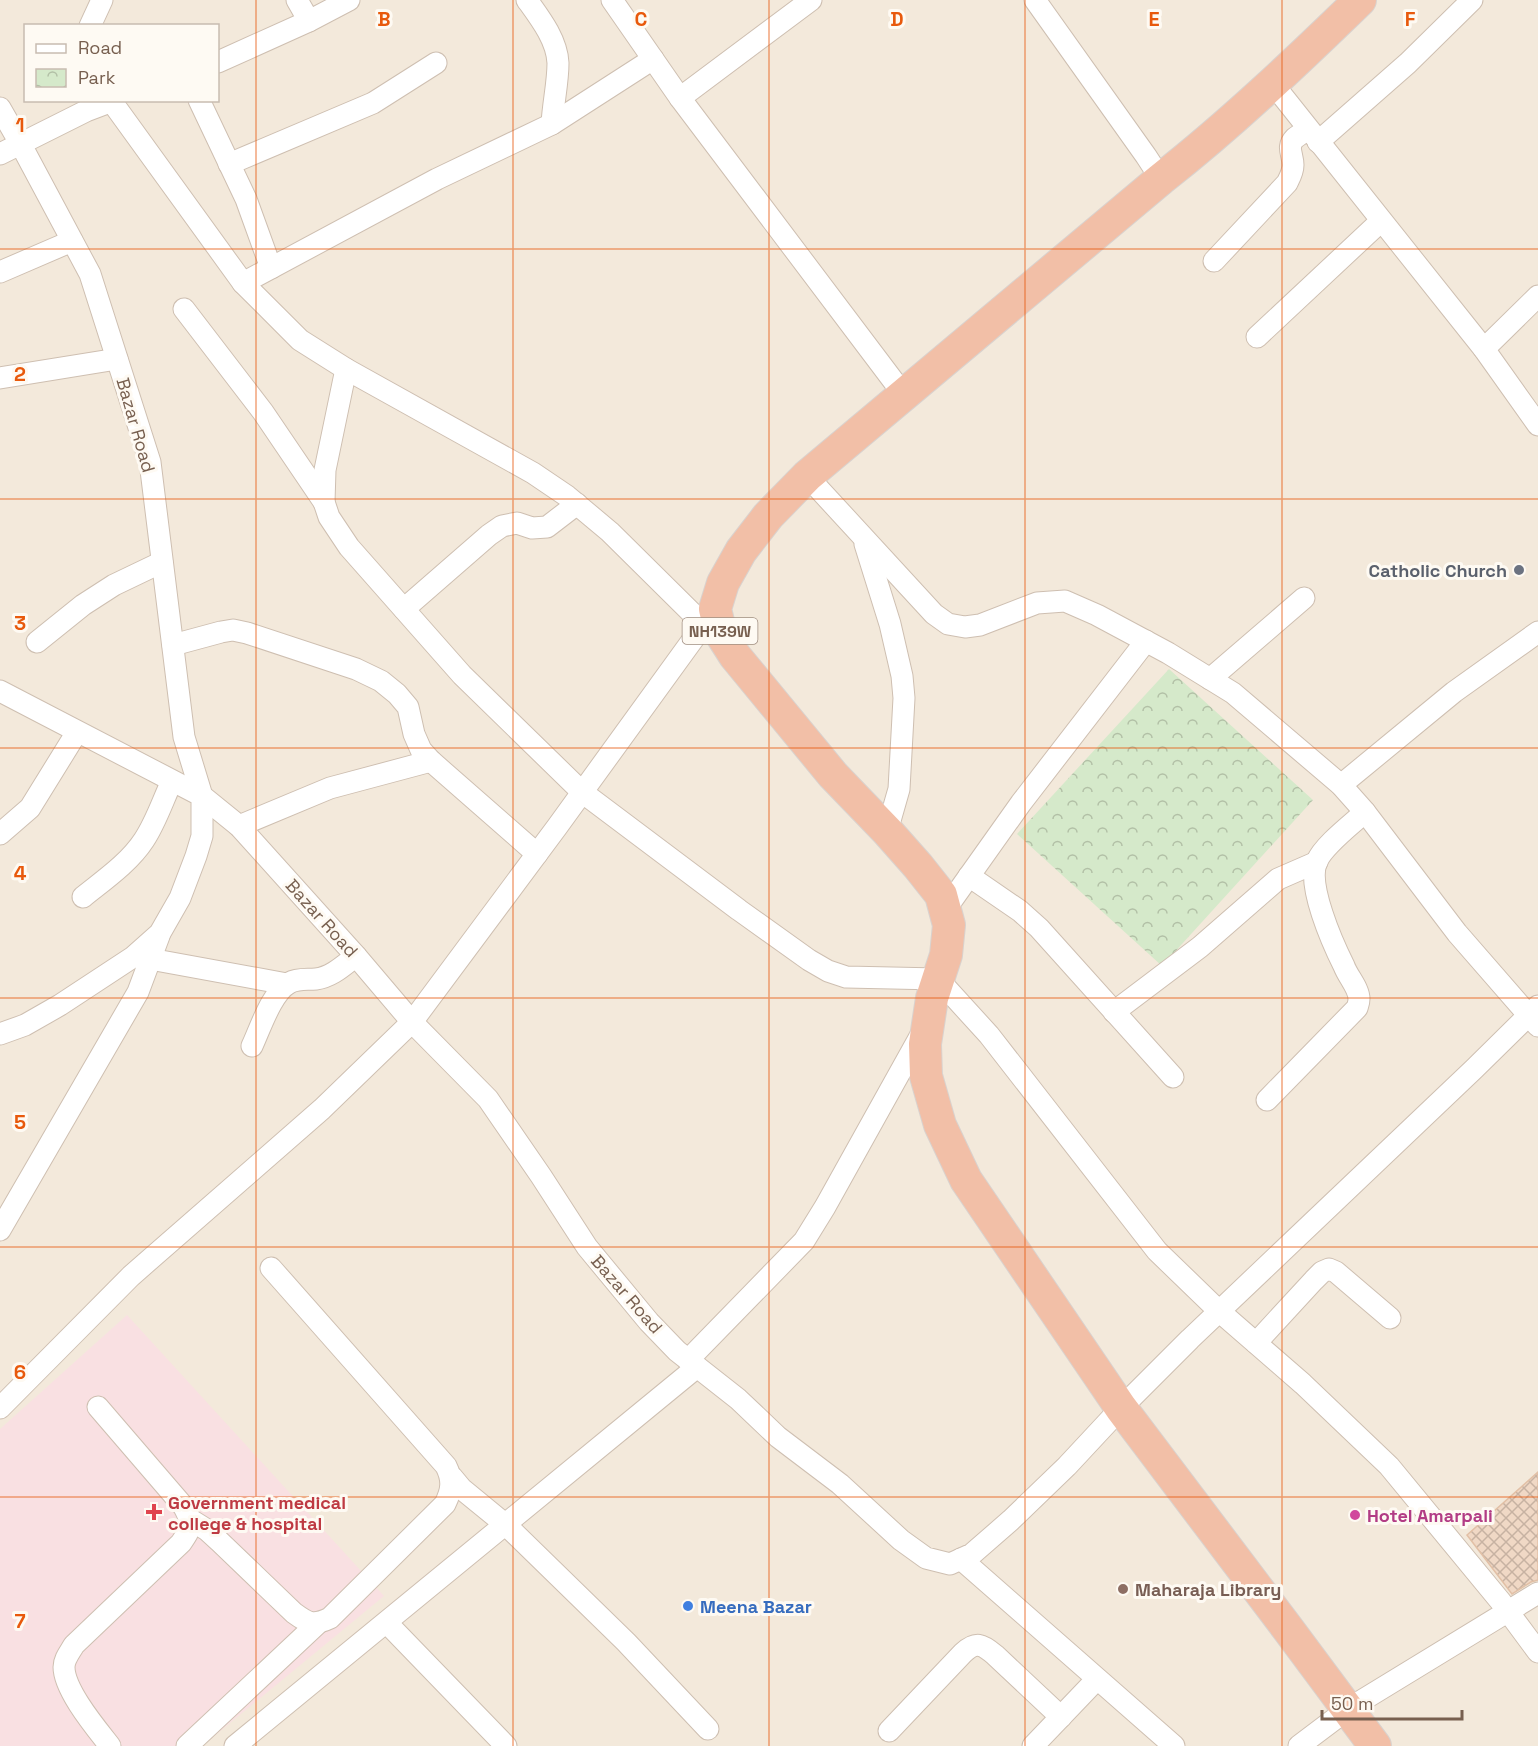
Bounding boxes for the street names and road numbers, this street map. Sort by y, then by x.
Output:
street label: Bazar Road [112,375,160,475]
road number: NH139W [682,618,758,644]
street label: Bazar Road [281,874,363,962]
street label: Bazar Road [586,1250,668,1338]

